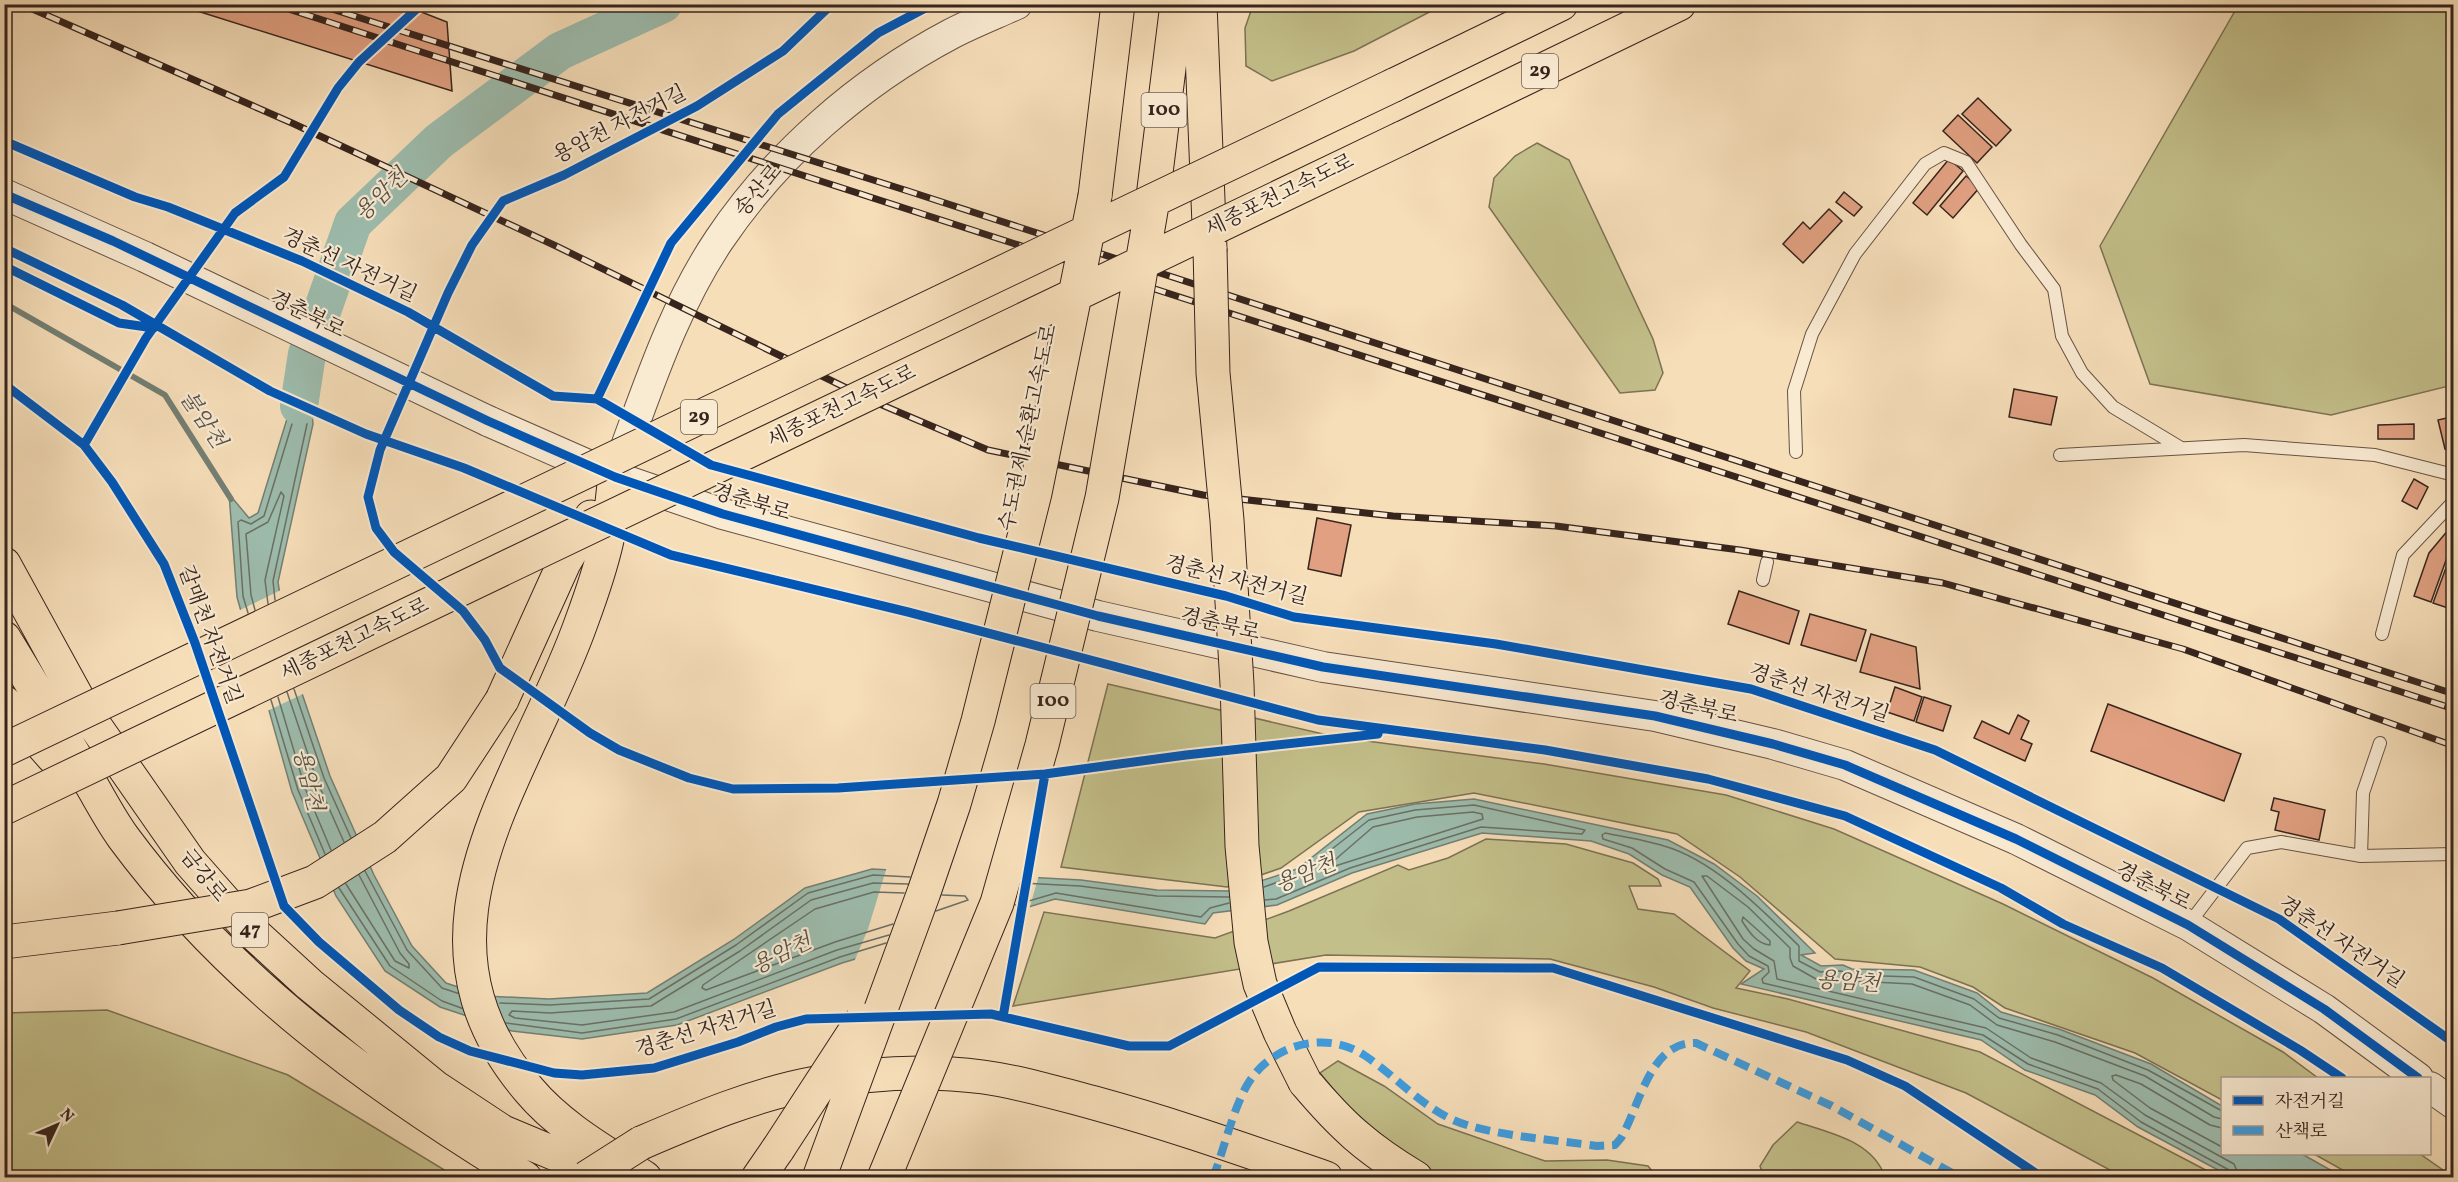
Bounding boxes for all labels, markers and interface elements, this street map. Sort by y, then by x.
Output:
road number: 29 [1522,54,1558,88]
street label: 용암천 자전거길 [548,79,692,171]
road number: 100 [1142,93,1186,127]
street label: 세종포천고속도로 [1201,147,1359,245]
street label: 송산로 [728,158,790,224]
water label: 용암천 [348,161,417,229]
street label: 경춘선 자전거길 [277,222,421,310]
street label: 경춘북로 [264,284,350,346]
street label: 수도권제1순환고속도로 [993,322,1065,534]
street label: 세종포천고속도로 [763,358,921,456]
water label: 불암천 [171,385,234,457]
road number: 29 [681,400,717,434]
street label: 경춘북로 [708,477,794,529]
street label: 경춘선 자전거길 [1162,549,1310,613]
street label: 갈매천 자전거길 [170,561,248,709]
street label: 세종포천고속도로 [276,591,434,689]
street label: 경춘북로 [1177,602,1263,648]
street label: 경춘선 자전거길 [1745,658,1893,730]
road number: 100 [1030,684,1076,718]
street label: 경춘북로 [1655,685,1741,731]
water label: 용암천 [284,745,330,816]
street label: 금강로 [173,843,233,909]
water label: 용암천 [1271,848,1343,901]
street label: 경춘북로 [2110,856,2196,918]
street label: 경춘선 자전거길 [2272,890,2410,996]
road number: 47 [232,913,268,947]
water label: 용암천 [747,926,819,983]
water label: 용암천 [1815,965,1883,1001]
street label: 경춘선 자전거길 [632,995,780,1065]
legend [2221,1077,2431,1155]
text: 자전거길 [2275,1090,2345,1115]
north arrow [27,1095,87,1155]
text: N [54,1104,79,1128]
text: 산책로 [2275,1120,2327,1145]

